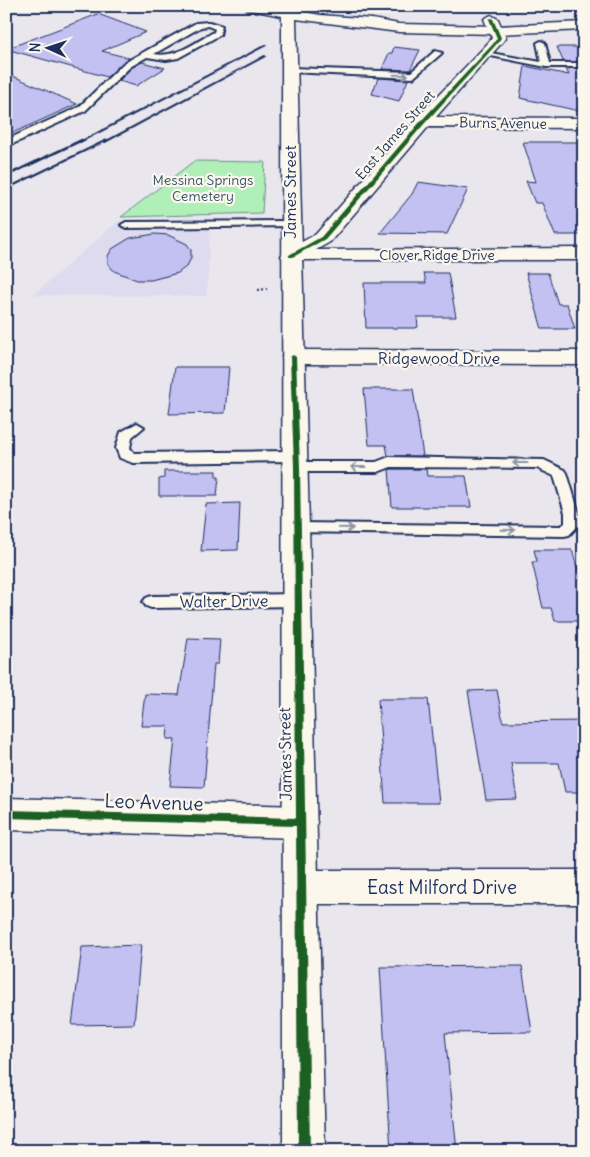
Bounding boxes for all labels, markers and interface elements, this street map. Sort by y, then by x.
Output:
north arrow [22,22,72,72]
text: N [26,42,44,53]
one-way arrow [393,71,409,80]
street label: East James Street [351,86,439,183]
street label: Burns Avenue [459,113,547,133]
street label: James Street [280,145,300,239]
park label: Messina Springs Cemetery [152,171,254,205]
street label: Clover Ridge Drive [379,246,495,264]
street label: Ridgewood Drive [378,348,500,368]
one-way arrow [512,458,528,468]
one-way arrow [351,462,367,472]
one-way arrow [337,523,353,533]
one-way arrow [500,525,516,535]
street label: Walter Drive [179,590,269,612]
street label: James Street [274,706,296,801]
street label: Leo Avenue [104,788,204,816]
street label: East Milford Drive [367,875,517,899]

